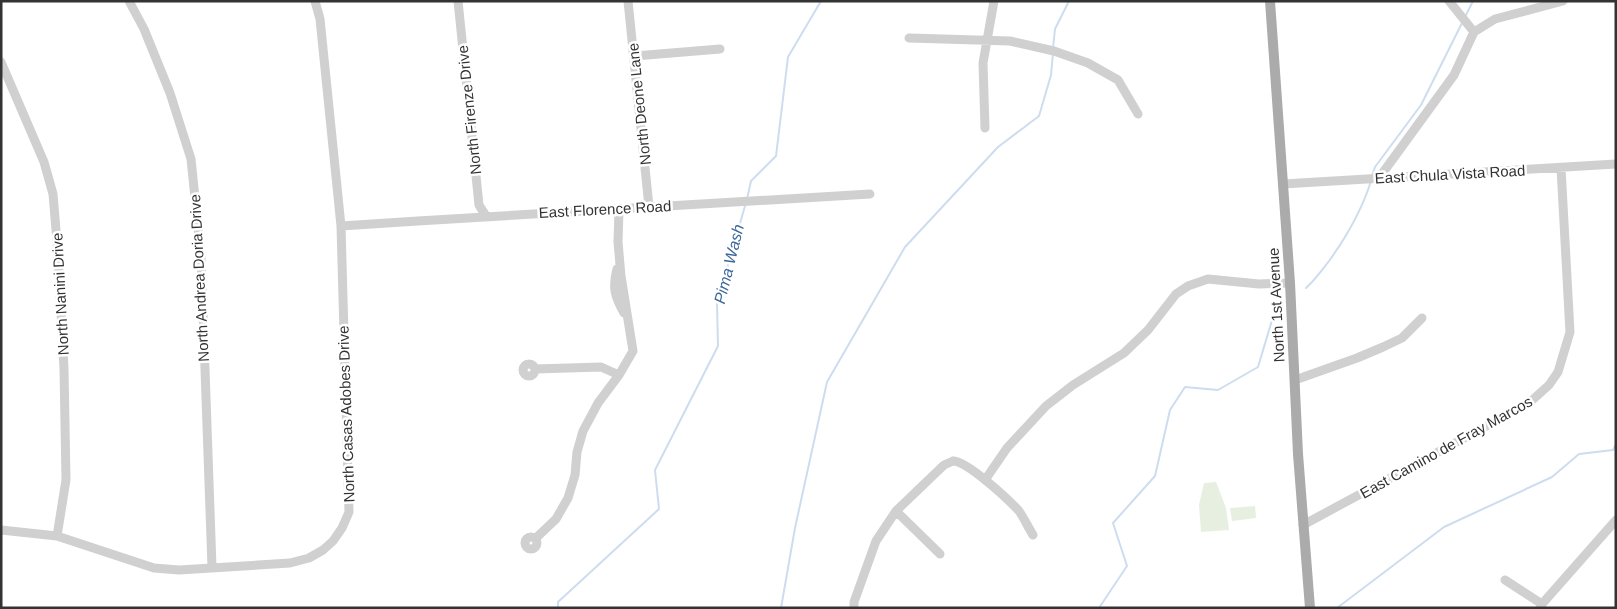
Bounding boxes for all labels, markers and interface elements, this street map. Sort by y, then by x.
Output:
street label: North Deone Lane [624,42,654,166]
street label: North Firenze Drive [454,44,484,176]
street label: East Chula Vista Road [1374,162,1526,186]
street label: North Andrea Doria Drive [186,194,212,362]
street label: East Florence Road [538,197,672,221]
water label: Pima Wash [711,222,747,306]
street label: North Nanini Drive [48,232,72,356]
street label: North 1st Avenue [1265,247,1287,363]
street label: North Casas Adobes Drive [334,325,358,503]
street label: East Camino de Fray Marcos [1357,392,1535,502]

